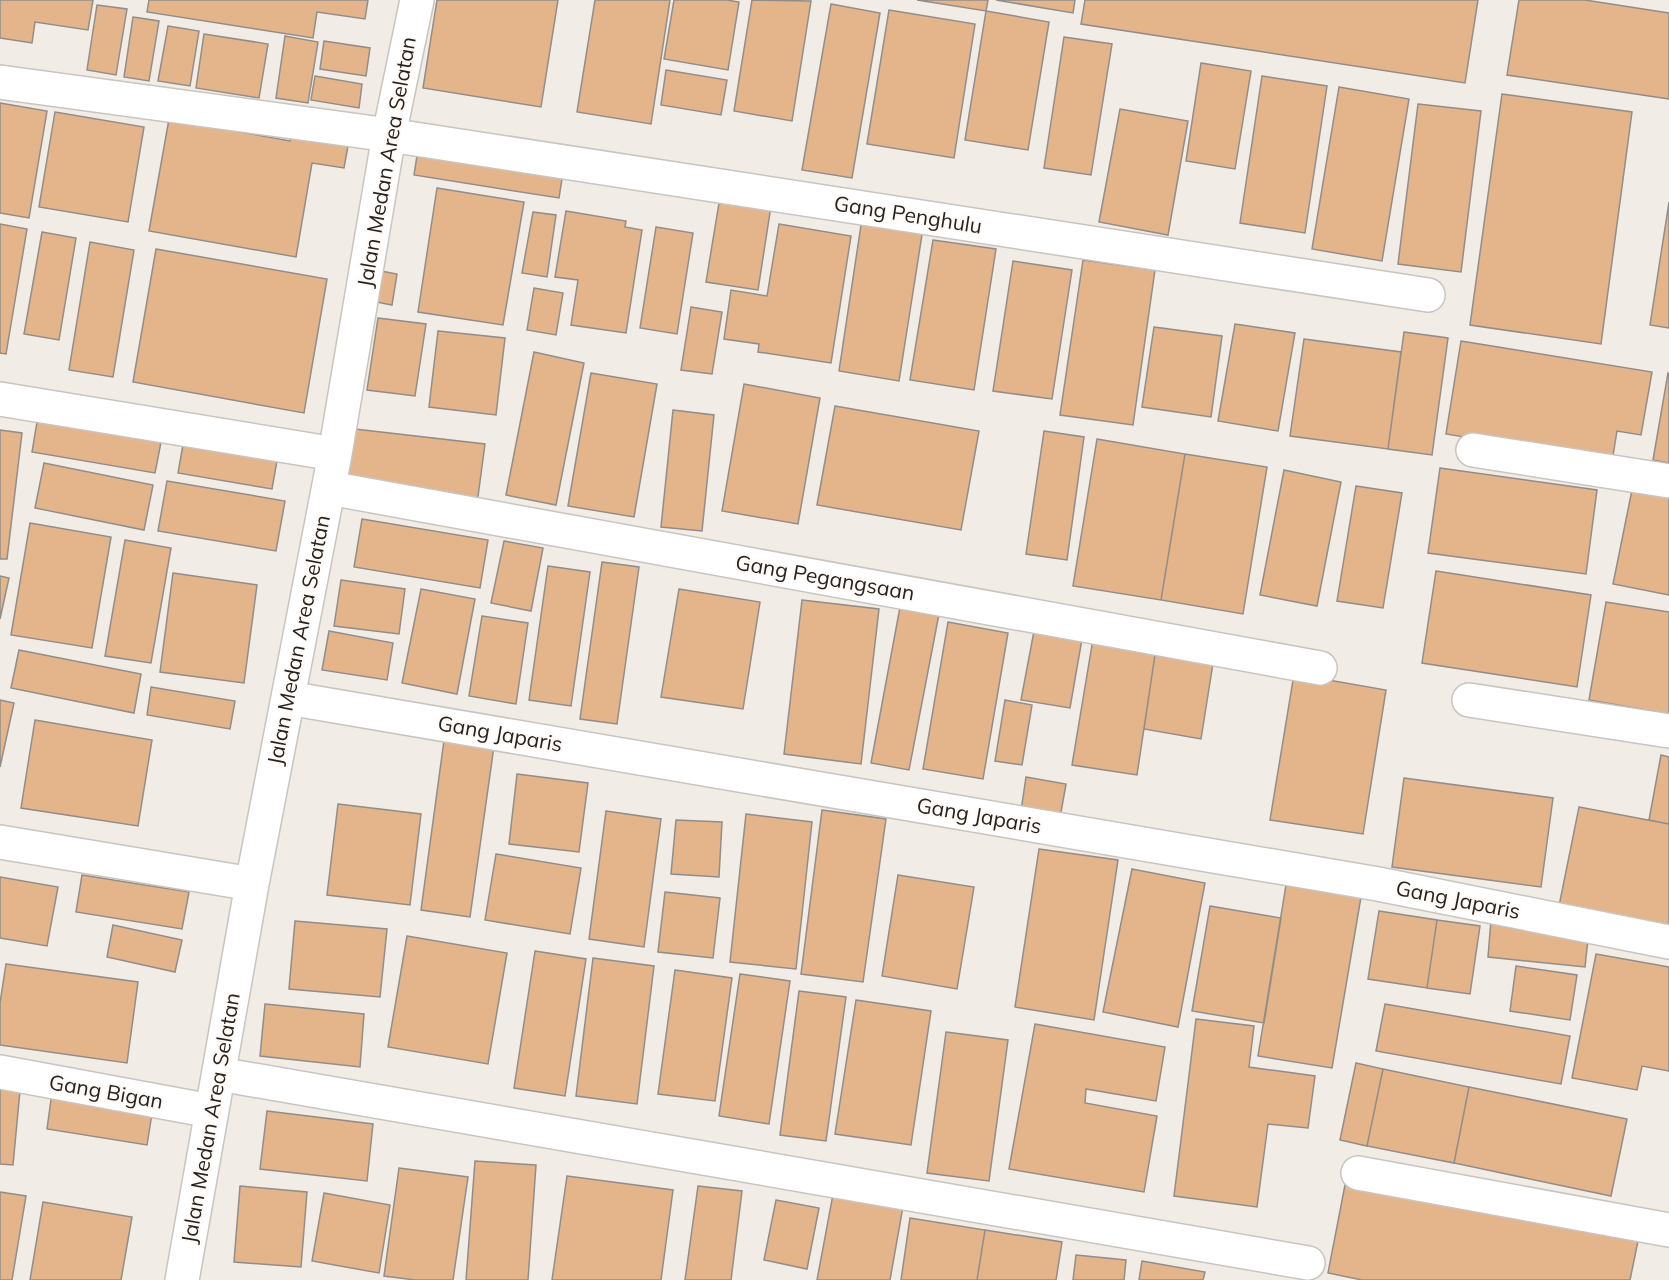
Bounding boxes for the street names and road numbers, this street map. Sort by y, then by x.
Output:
street label: Jalan Medan Area Selatan [351,34,421,289]
street label: Gang Penghulu [832,189,984,239]
street label: Jalan Medan Area Selatan [261,513,335,767]
street label: Gang Pegangsaan [734,548,917,606]
street label: Gang Japaris [436,709,565,757]
street label: Gang Japaris [915,791,1044,839]
street label: Gang Japaris [1394,874,1523,924]
street label: Jalan Medan Area Selatan [175,990,245,1245]
street label: Gang Bigan [47,1068,165,1114]

